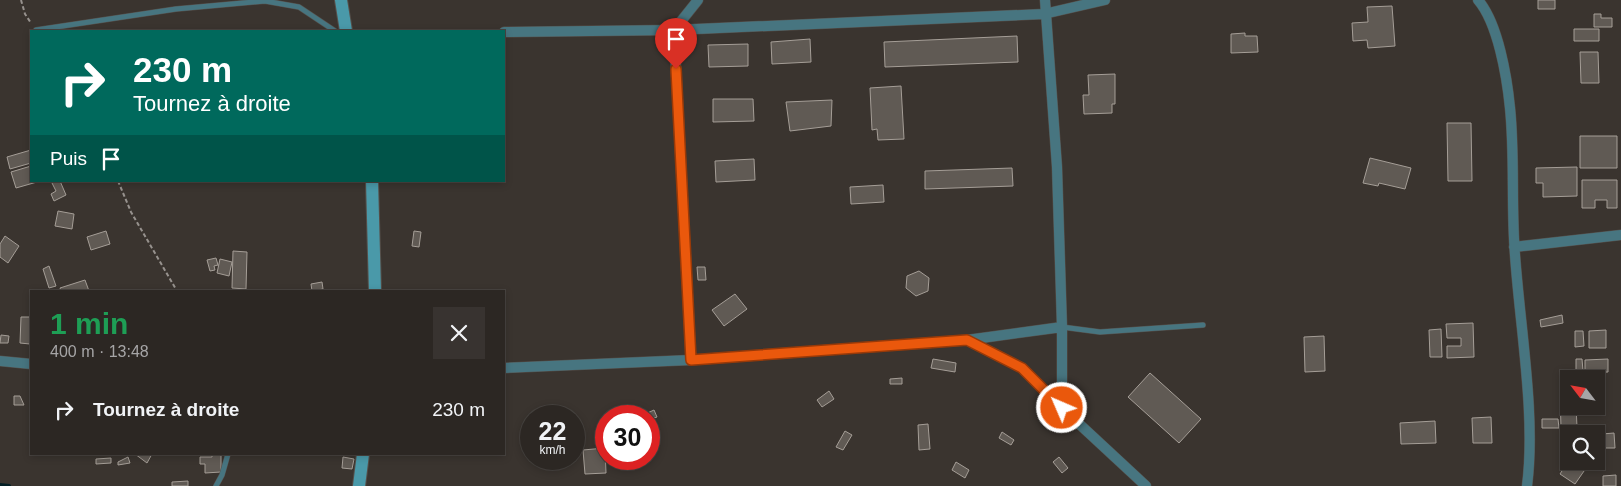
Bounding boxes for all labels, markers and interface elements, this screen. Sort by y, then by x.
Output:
pin [655,18,697,69]
icon: arrive [662,25,690,53]
icon: right [50,50,115,115]
text: 230 m [133,50,232,89]
text: Tournez à droite [133,91,291,116]
icon: arrive [97,145,125,173]
text: Puis [50,148,87,169]
text: 1 min [50,307,128,340]
button: close [433,307,485,359]
text: 400 m · 13:48 [50,343,149,360]
north arrow [1560,370,1605,415]
map controls [1560,370,1605,470]
position arrow [1035,381,1087,433]
icon: right [50,396,78,424]
text: Tournez à droite [93,399,239,420]
text: 230 m [432,399,485,420]
speed limit sign: 30 [595,405,660,470]
text: 22 [539,417,566,445]
button: search [1560,425,1605,470]
text: km/h [539,443,566,457]

